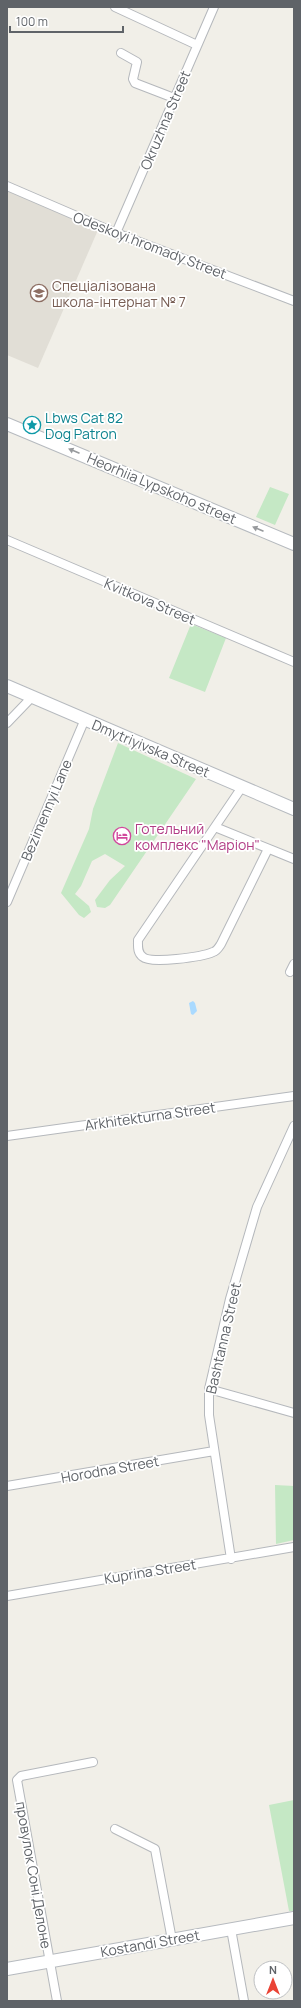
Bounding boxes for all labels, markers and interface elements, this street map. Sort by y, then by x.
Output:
scale bar [10,8,123,34]
text: 100 m [16,13,48,30]
street label: Okruzhna Street [136,67,195,173]
street label: Odeskoyi hromady Street [71,207,230,283]
place label: Спеціалізована школа-інтернат № 7 [52,276,186,311]
school or university icon: Спеціалізована школа-інтернат № 7 [29,283,49,303]
place label: Lbws Cat 82 Dog Patron [45,408,123,443]
place icon: Lbws Cat 82 Dog Patron [22,415,42,435]
one-way arrow [67,447,79,453]
street label: Heorhiia Lypskoho street [85,448,240,528]
one-way arrow [252,525,264,531]
street label: Kvitkova Street [101,573,199,629]
street label: Dmytriyivska Street [89,715,213,782]
street label: Bezimennyi Lane [16,756,76,864]
place label: Готельний комплекс "Маріон" [135,819,260,854]
hotel icon: Готельний комплекс "Маріон" [112,826,132,846]
street label: Arkhitekturna Street [83,1097,217,1135]
street label: Bashtanna Street [201,1280,245,1396]
street label: Horodna Street [59,1451,161,1487]
street label: Kuprina Street [103,1554,198,1588]
street label: провулок Соні Делоне [12,1800,56,1950]
street label: Kostandi Street [99,1925,201,1961]
north arrow [253,1960,293,2000]
text: N [269,1962,277,1977]

